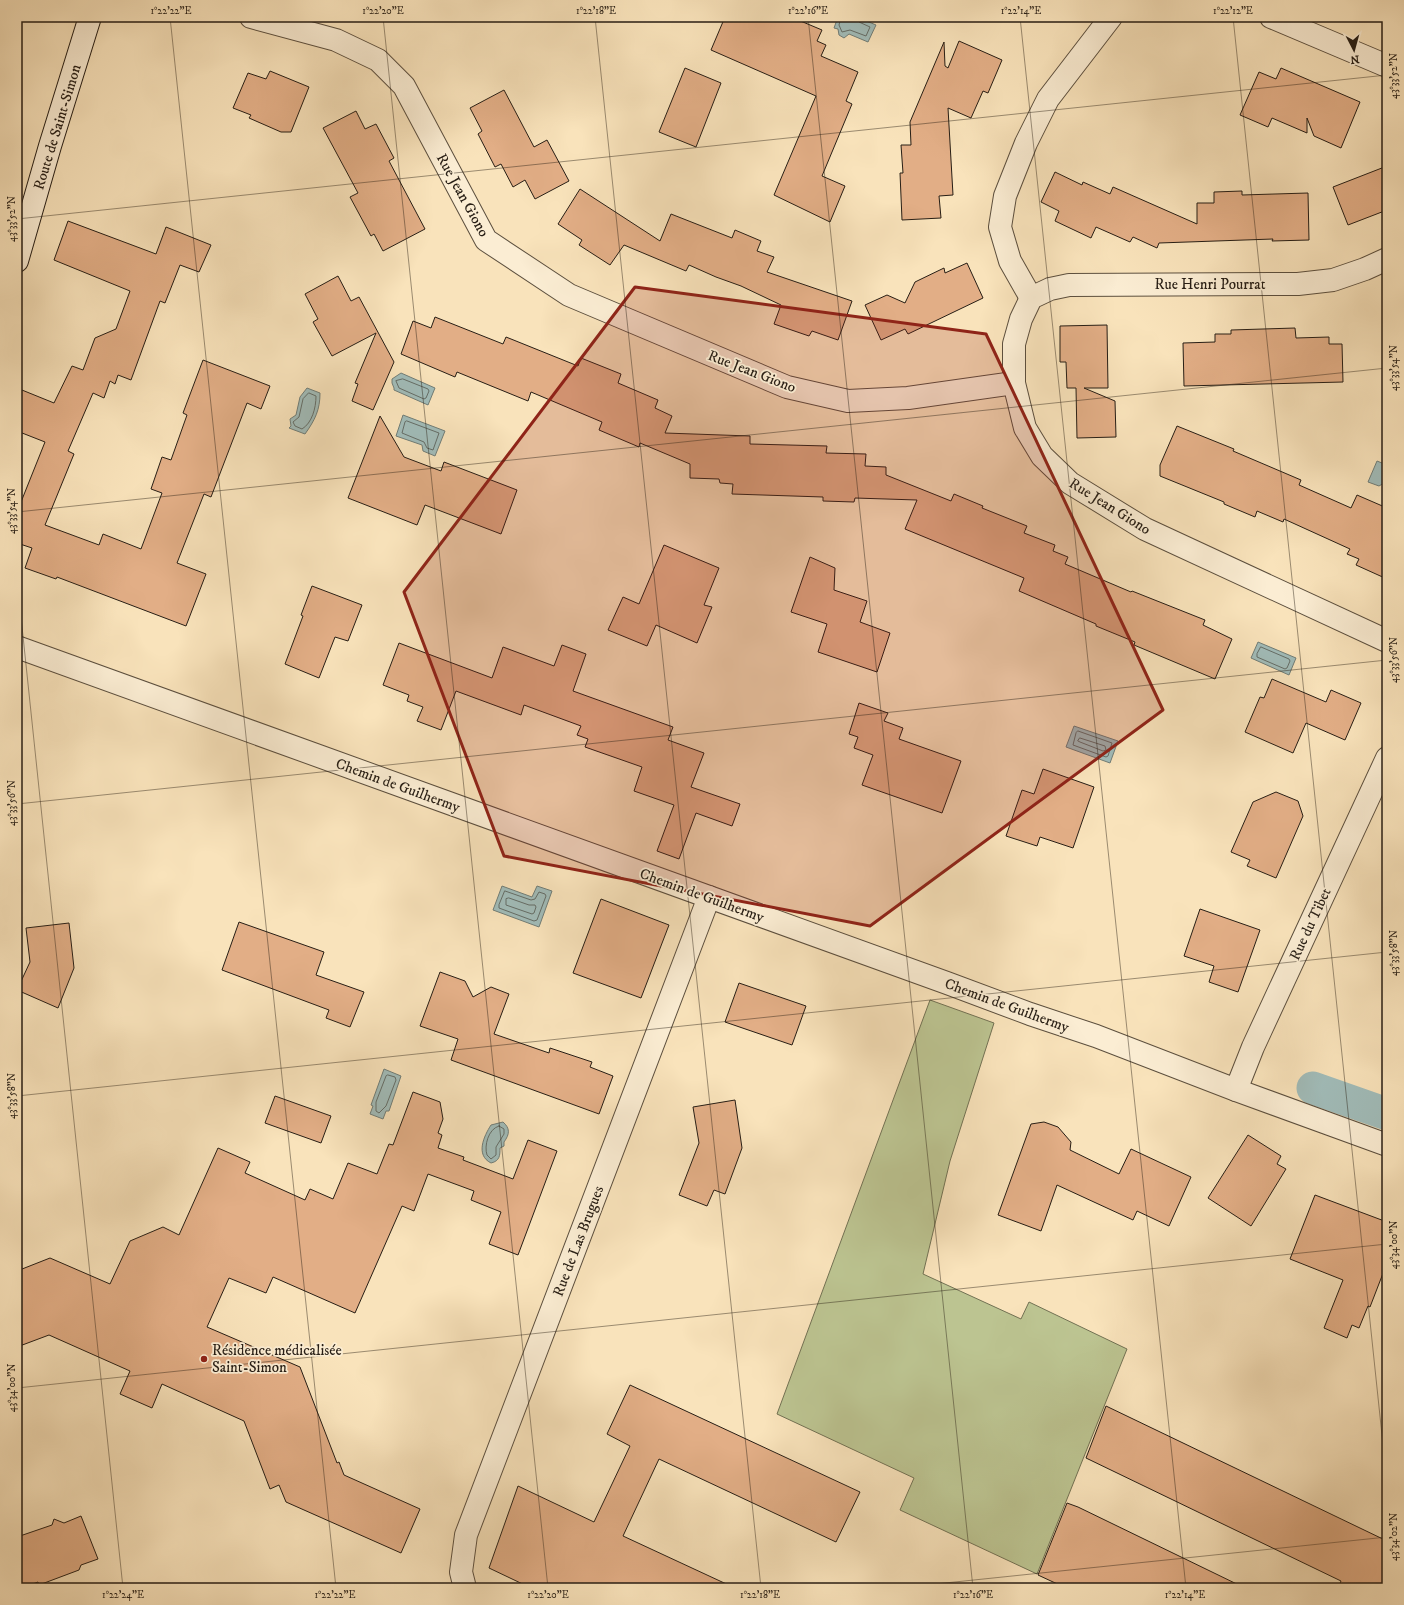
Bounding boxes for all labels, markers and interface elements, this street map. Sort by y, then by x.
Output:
text: 1°22'22"E [150,5,192,17]
text: 1°22'20"E [362,5,404,17]
text: 1°22'18"E [576,5,616,17]
text: 1°22'16"E [788,5,828,17]
text: 1°22'14"E [1001,5,1041,17]
text: 1°22'12"E [1213,5,1253,17]
north arrow [1334,30,1374,70]
text: N [1350,52,1360,66]
text: 43°33'52"N [1388,53,1400,99]
street label: Route de Saint-Simon [29,62,86,192]
street label: Rue Jean Giono [432,150,493,240]
text: 43°33'52"N [6,196,18,242]
street label: Rue Henri Pourrat [1154,275,1266,294]
text: 43°33'54"N [1388,345,1400,391]
street label: Rue Jean Giono [705,346,799,397]
street label: Rue Jean Giono [1065,474,1154,539]
text: 43°33'54"N [6,488,18,534]
text: 43°33'56"N [1388,637,1400,683]
street label: Chemin de Guilhermy [333,754,463,817]
text: 43°33'56"N [6,780,18,826]
street label: Chemin de Guilhermy [637,864,767,927]
street label: Rue du Tibet [1285,885,1336,963]
text: 43°33'58"N [1388,930,1400,976]
street label: Chemin de Guilhermy [942,974,1072,1037]
text: 43°33'58"N [6,1073,18,1119]
street label: Rue de Las Brugues [549,1183,608,1299]
text: 43°34'00"N [1388,1221,1400,1269]
place label: Résidence médicalisée Saint-Simon [212,1341,342,1377]
marker: Résidence médicalisée Saint-Simon [199,1354,209,1364]
text: 43°34'00"N [6,1364,18,1412]
text: 43°34'02"N [1388,1513,1400,1561]
text: 1°22'24"E [102,1589,144,1601]
text: 1°22'22"E [314,1589,356,1601]
text: 1°22'20"E [527,1589,569,1601]
text: 1°22'18"E [740,1589,780,1601]
text: 1°22'16"E [953,1589,993,1601]
text: 1°22'14"E [1165,1589,1205,1601]

